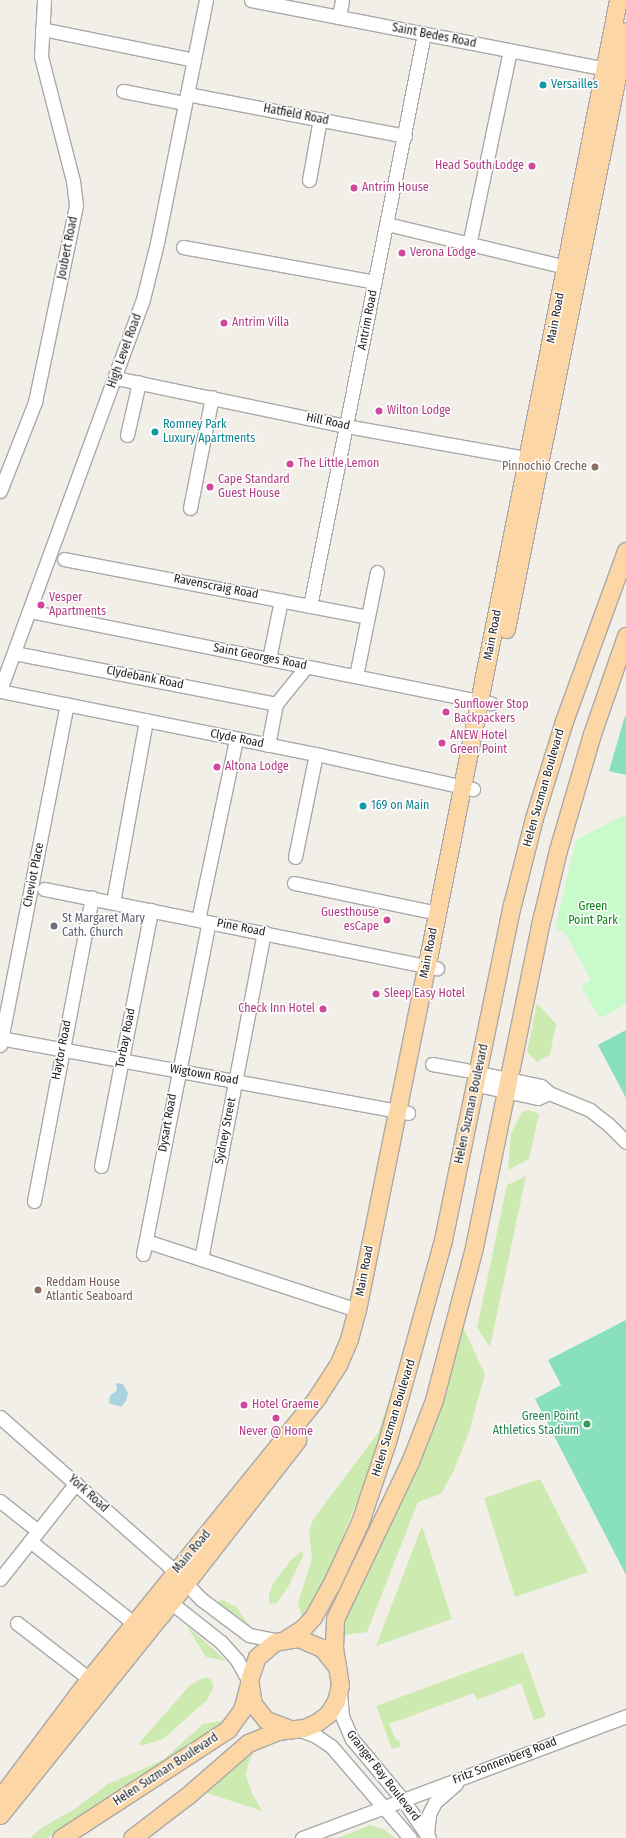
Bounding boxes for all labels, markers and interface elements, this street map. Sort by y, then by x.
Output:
street label: Saint Bedes Road [391,21,477,51]
place label: Versailles [551,78,598,92]
marker: Versailles [538,80,548,90]
street label: Hatfield Road [262,102,330,128]
place label: Head South Lodge [435,159,524,173]
marker: Head South Lodge [527,161,537,171]
place label: Antrim House [362,181,429,195]
marker: Antrim House [349,183,359,193]
street label: Joubert Road [55,215,81,281]
place label: Verona Lodge [410,246,476,260]
marker: Verona Lodge [397,248,407,258]
street label: Antrim Road [355,289,381,351]
street label: Main Road [544,291,568,345]
street label: High Level Road [105,312,145,390]
place label: Antrim Villa [232,316,289,330]
marker: Antrim Villa [219,318,229,328]
place label: Wilton Lodge [387,404,451,418]
marker: Wilton Lodge [374,406,384,416]
street label: Hill Road [305,410,351,434]
place label: Romney Park Luxury Apartments [163,418,255,446]
marker: Romney Park Luxury Apartments [150,427,160,437]
place label: The Little Lemon [298,457,379,471]
marker: The Little Lemon [285,459,295,469]
place label: Pinnochio Creche [502,460,587,474]
marker: Pinnochio Creche [590,462,600,472]
place label: Cape Standard Guest House [218,473,290,501]
marker: Cape Standard Guest House [205,482,215,492]
street label: Ravenscraig Road [172,572,260,602]
place label: Vesper Apartments [49,591,106,619]
marker: Vesper Apartments [36,600,46,610]
street label: Main Road [481,608,505,662]
street label: Saint Georges Road [212,641,308,673]
street label: Clydebank Road [105,663,185,693]
place label: Sunflower Stop Backpackers [454,698,529,726]
marker: Sunflower Stop Backpackers [441,707,451,717]
street label: Clyde Road [209,727,265,751]
street label: Helen Suzman Boulevard [520,727,568,849]
place label: ANEW Hotel Green Point [450,729,507,757]
marker: ANEW Hotel Green Point [437,738,447,748]
place label: Altona Lodge [225,760,289,774]
marker: Altona Lodge [212,762,222,772]
place label: 169 on Main [371,799,429,813]
marker: 169 on Main [358,801,368,811]
street label: Cheviot Place [21,841,47,909]
park label: Green Point Park [568,900,618,928]
place label: Guesthouse esCape [321,906,379,934]
place label: St Margaret Mary Cath. Church [62,912,145,940]
marker: Guesthouse esCape [382,915,392,925]
street label: Pine Road [215,916,267,940]
marker: St Margaret Mary Cath. Church [49,921,59,931]
street label: Main Road [417,926,441,980]
place label: Sleep Easy Hotel [384,987,465,1001]
marker: Sleep Easy Hotel [371,989,381,999]
place label: Check Inn Hotel [238,1002,315,1016]
marker: Check Inn Hotel [318,1004,328,1014]
street label: Torbay Road [113,1007,139,1069]
street label: Haytor Road [49,1019,75,1081]
street label: Helen Suzman Boulevard [452,1043,492,1165]
street label: Wigtown Road [168,1062,240,1088]
street label: Dysart Road [156,1093,180,1153]
street label: Sydney Street [212,1097,240,1165]
street label: Main Road [353,1244,377,1298]
place label: Reddam House Atlantic Seaboard [46,1276,133,1304]
marker: Reddam House Atlantic Seaboard [33,1285,43,1295]
street label: Helen Suzman Boulevard [369,1358,419,1478]
place label: Hotel Graeme [252,1398,319,1412]
marker: Hotel Graeme [239,1400,249,1410]
place label: Green Point Athletics Stadium [493,1410,579,1438]
marker: Never @ Home [271,1413,281,1423]
marker: Green Point Athletics Stadium [582,1419,592,1429]
place label: Never @ Home [239,1425,313,1439]
street label: York Road [65,1472,111,1516]
street label: Main Road [170,1528,214,1576]
street label: Granger Bay Boulevard [343,1728,423,1824]
street label: Helen Suzman Boulevard [111,1731,221,1809]
street label: Fritz Sonnenberg Road [451,1735,559,1787]

